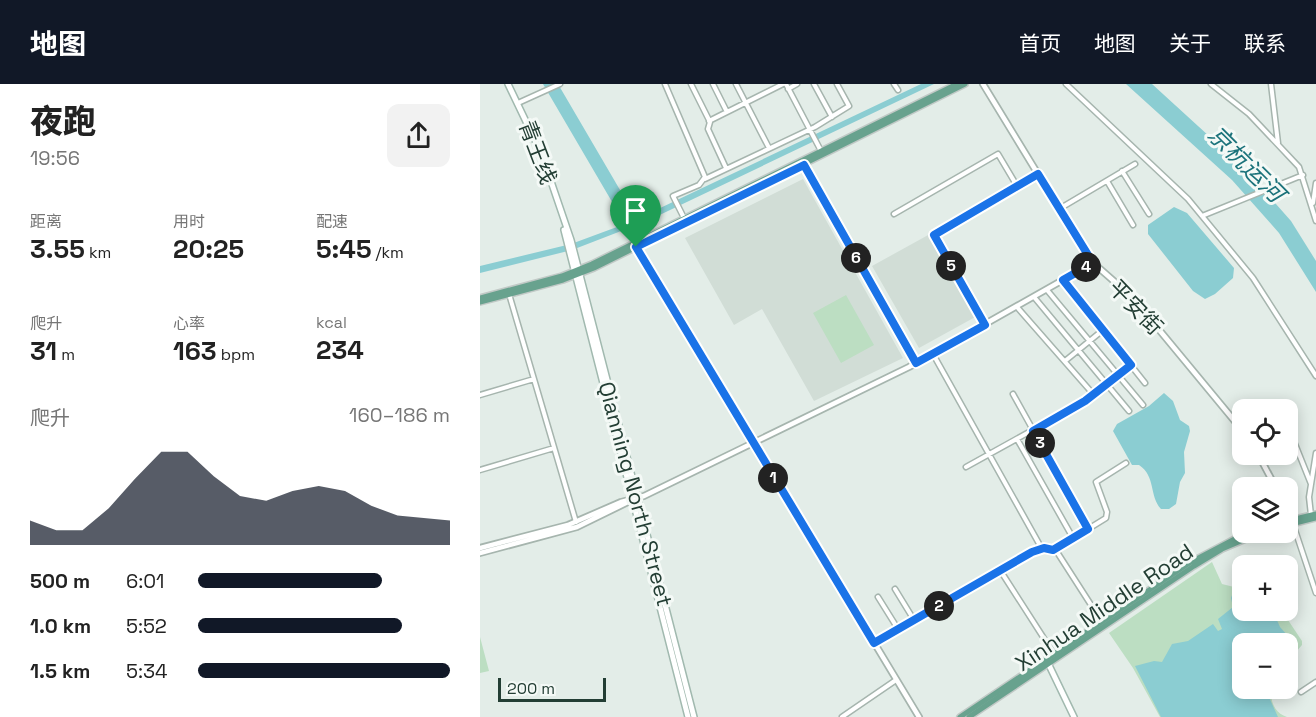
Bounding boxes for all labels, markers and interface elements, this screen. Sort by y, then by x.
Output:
text: 地图 [30,26,86,62]
text: 首页 [1019,30,1061,57]
text: 地图 [1094,30,1136,57]
text: 关于 [1169,30,1211,57]
text: 联系 [1244,30,1286,57]
text: 夜跑 [30,101,96,143]
button: share [387,104,450,167]
street label: 青王线 [513,116,563,188]
water label: 京杭运河 [1201,119,1294,211]
text: 19:56 [30,145,80,171]
pin [610,185,661,247]
icon: arrive [619,194,652,227]
text: 距离 [30,211,62,232]
text: 用时 [173,211,205,232]
text: 配速 [316,211,348,232]
text: 3.55 [30,232,85,266]
text: 20:25 [173,232,244,266]
text: 5:45 [316,232,371,266]
text: km [85,242,111,263]
text: /km [371,242,404,263]
pin: 6 [841,243,871,273]
text: 6 [851,247,861,268]
pin: 5 [936,251,966,281]
pin: 4 [1071,252,1101,282]
text: 5 [946,255,956,276]
text: 4 [1081,256,1091,277]
street label: 平安街 [1103,274,1169,340]
text: kcal [316,312,347,333]
text: 爬升 [30,313,62,334]
text: 心率 [173,313,205,334]
text: 234 [316,333,364,367]
text: 31 [30,334,57,368]
text: 163 [173,334,217,368]
text: m [57,344,75,365]
text: bpm [217,344,255,365]
street label: Qianning North Street [593,379,679,609]
map controls [1232,399,1298,699]
button: locate [1232,399,1298,465]
text: 160–186 m [349,402,450,428]
text: 爬升 [30,405,70,431]
pin: 3 [1025,428,1055,458]
text: 3 [1035,432,1045,453]
pin: 1 [758,463,788,493]
text: 1 [769,467,777,488]
button: layers [1232,477,1298,543]
street label: Xinhua Middle Road [1010,537,1198,677]
button: + [1232,555,1298,621]
text: 500 m [30,568,90,594]
text: 6:01 [126,568,164,594]
pin: 2 [924,591,954,621]
text: 2 [934,595,944,616]
text: 1.0 km [30,613,91,639]
text: 5:52 [126,613,167,639]
button: − [1232,633,1298,699]
text: 1.5 km [30,658,90,684]
text: 5:34 [126,658,168,684]
scale bar [498,675,606,702]
text: 200 m [507,678,555,699]

